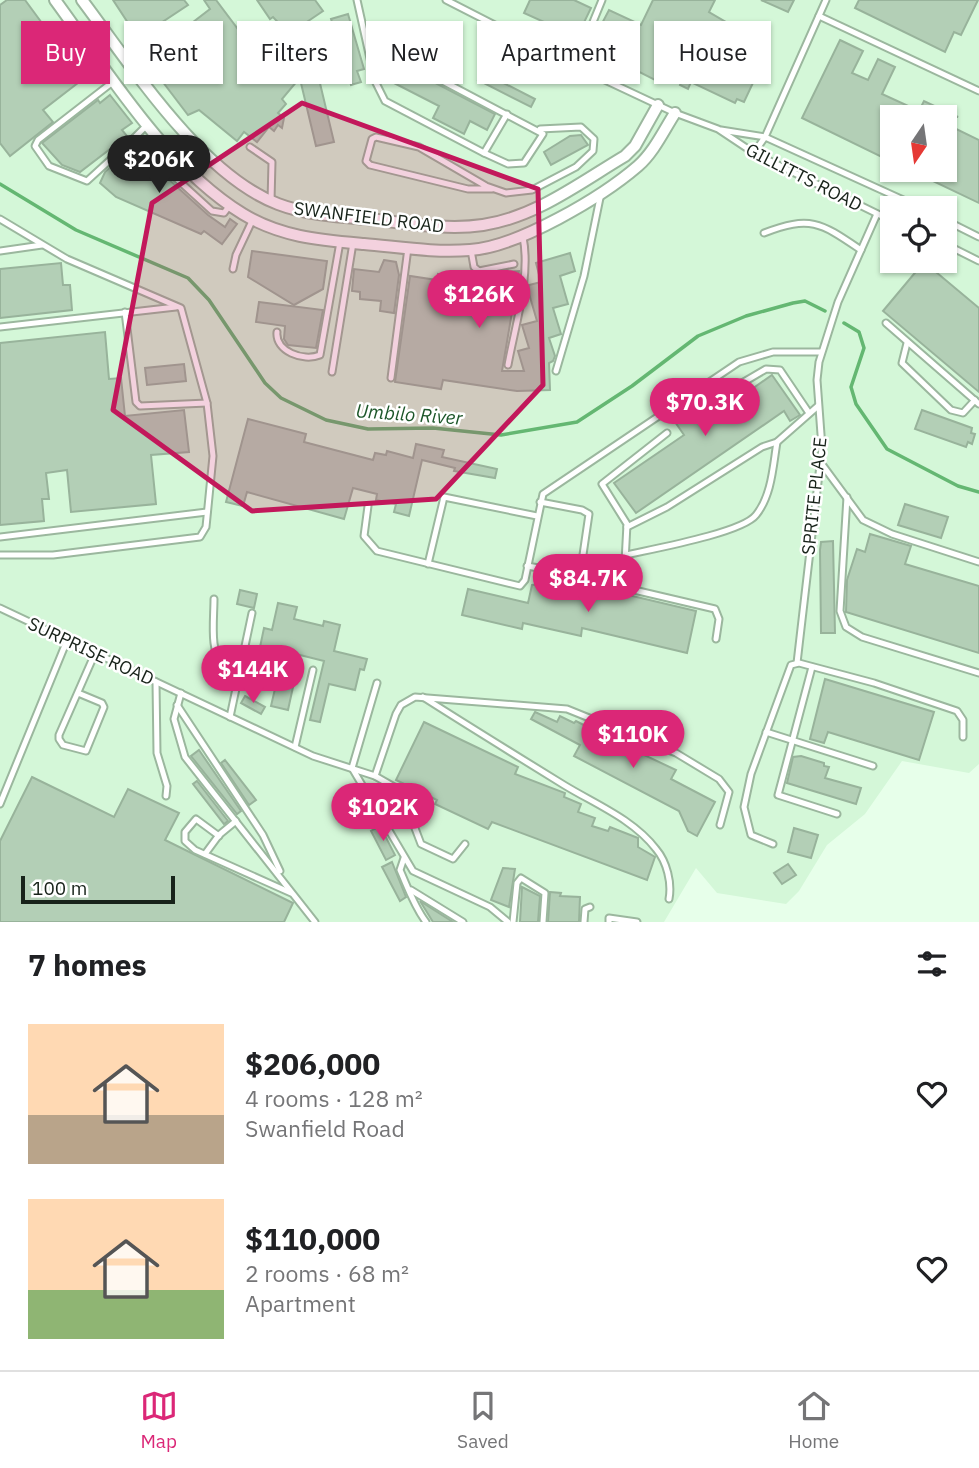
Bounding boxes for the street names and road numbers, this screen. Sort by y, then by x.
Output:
street label: GILLITTS ROAD [742,138,866,216]
street label: SWANFIELD ROAD [293,196,445,238]
street label: SPRITE PLACE [796,436,832,556]
street label: SURPRISE ROAD [24,612,158,690]

